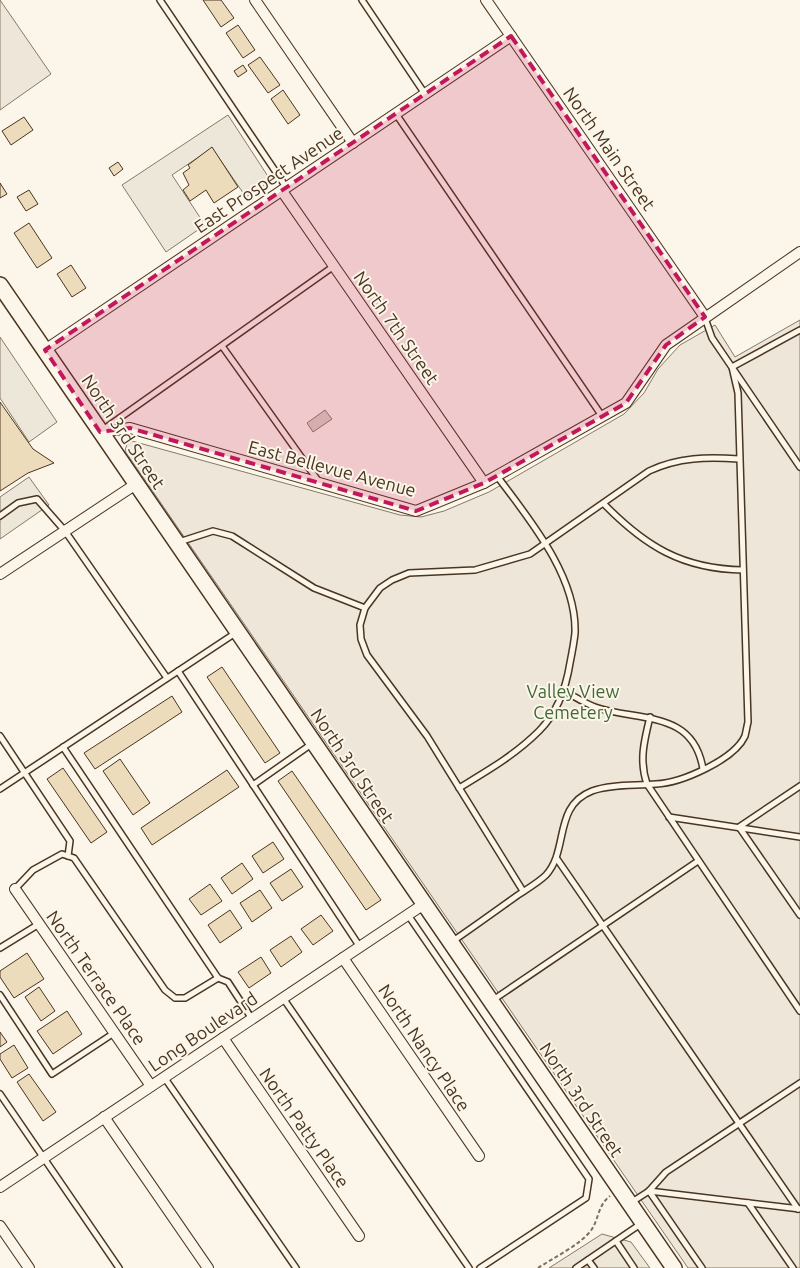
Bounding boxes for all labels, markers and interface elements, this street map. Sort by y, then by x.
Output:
street label: North Main Street [560,83,660,214]
street label: East Prospect Avenue [190,122,347,236]
street label: North 7th Street [350,267,443,388]
street label: North 3rd Street [78,370,169,492]
street label: East Bellevue Avenue [246,436,418,500]
park label: Valley View Cemetery [527,681,619,722]
street label: North 3rd Street [307,704,398,826]
street label: North Terrace Place [43,907,151,1048]
street label: North Nancy Place [375,980,475,1115]
street label: Long Boulevard [144,987,261,1075]
street label: North 3rd Street [536,1038,627,1160]
street label: North Patty Place [256,1064,354,1191]

